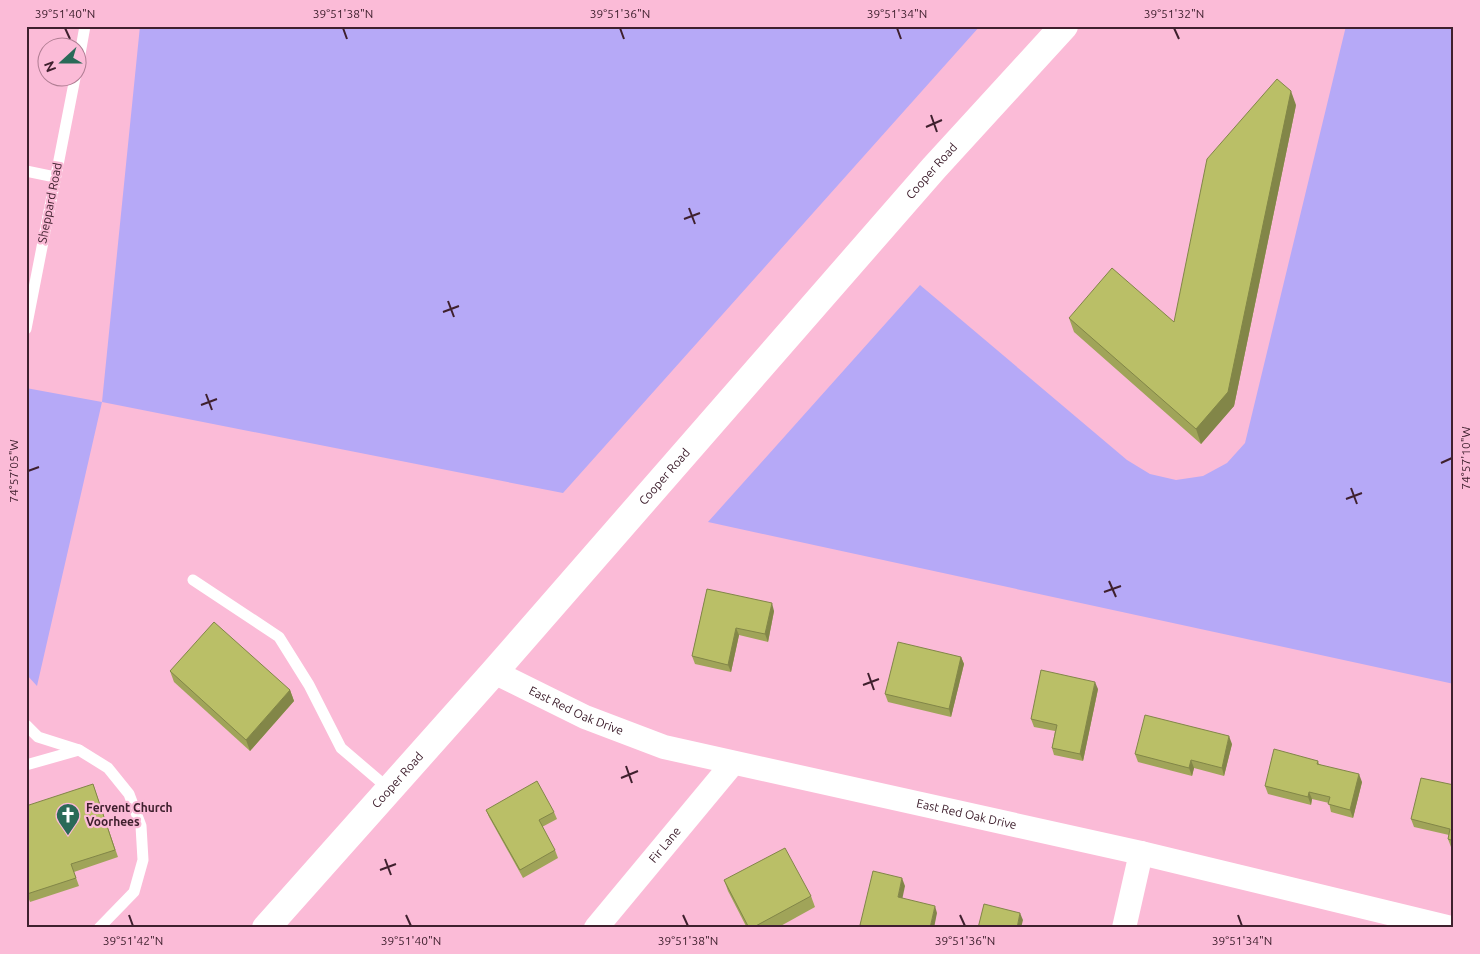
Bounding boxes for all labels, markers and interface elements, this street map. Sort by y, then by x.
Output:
text: 39°51'40"N [35,7,95,20]
text: 39°51'38"N [313,7,373,20]
text: 39°51'36"N [590,7,650,20]
text: 39°51'34"N [867,7,927,20]
text: 39°51'32"N [1144,7,1204,20]
north arrow [38,38,88,88]
text: N [41,59,59,74]
street label: Cooper Road [903,140,959,201]
street label: Sheppard Road [35,161,64,244]
text: 74°57'10"W [1459,426,1472,490]
text: 74°57'05"W [7,439,20,503]
street label: Cooper Road [636,446,692,507]
street label: East Red Oak Drive [527,683,625,737]
street label: Cooper Road [369,749,425,810]
street label: East Red Oak Drive [915,796,1018,831]
place label: Fervent Church Voorhees [86,801,173,828]
church icon: Fervent Church Voorhees [55,802,81,836]
street label: Fir Lane [646,824,683,865]
text: 39°51'42"N [103,934,163,947]
text: 39°51'40"N [381,934,441,947]
text: 39°51'38"N [658,934,718,947]
text: 39°51'36"N [935,934,995,947]
text: 39°51'34"N [1212,934,1272,947]

